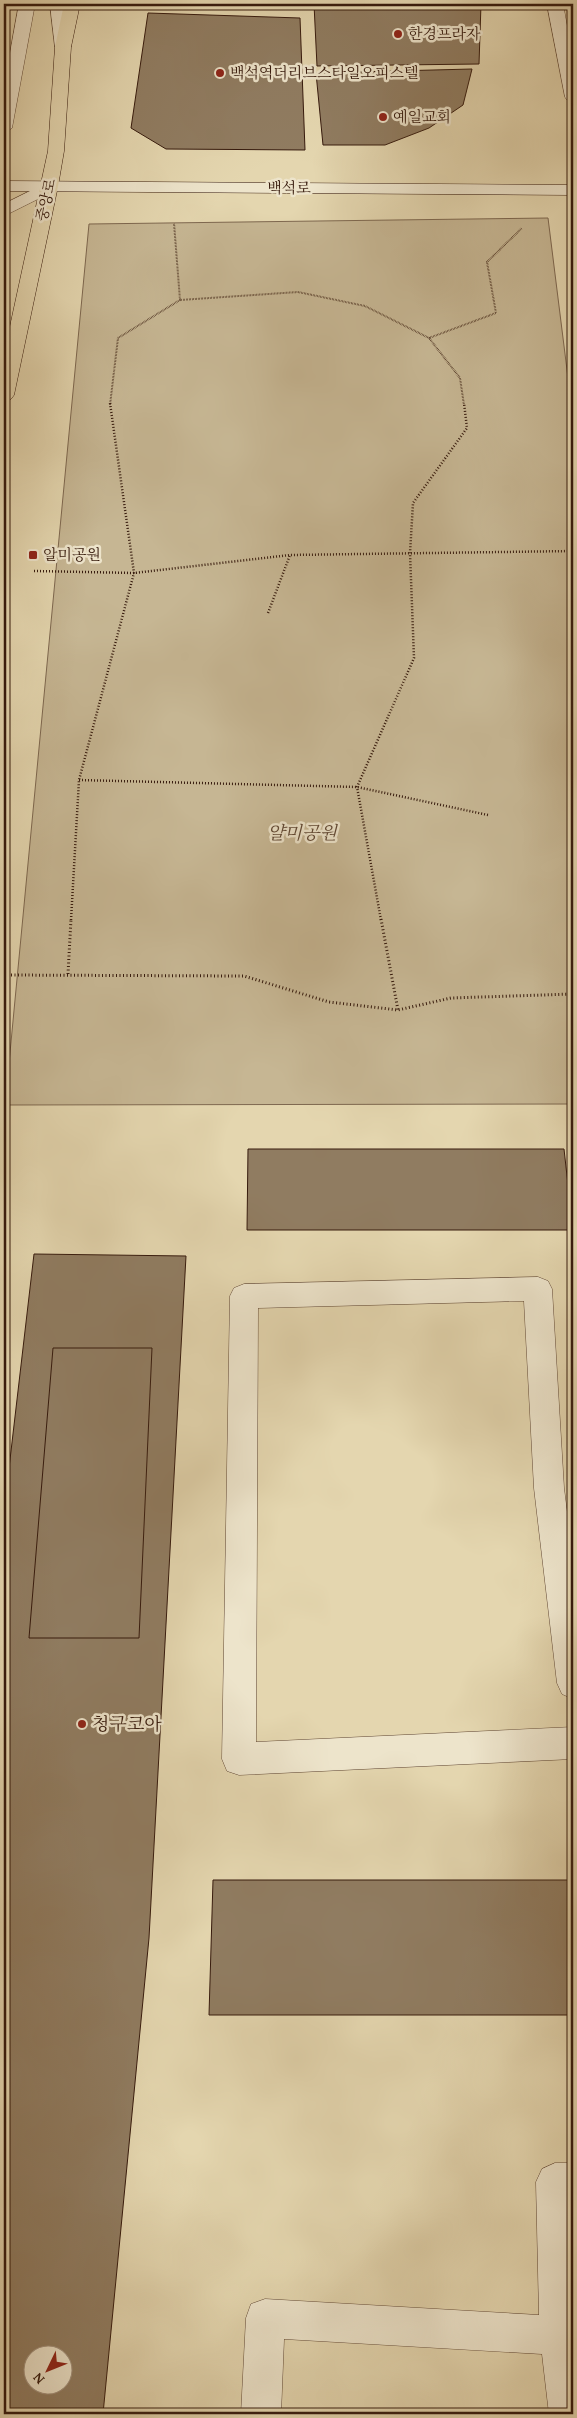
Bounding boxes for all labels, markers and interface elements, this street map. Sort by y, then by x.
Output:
place label: 한경프라자 [408,23,481,44]
marker: 한경프라자 [392,28,404,40]
place label: 백석역더리브스타일오피스텔 [230,62,418,83]
marker: 백석역더리브스타일오피스텔 [214,67,226,79]
place label: 예일교회 [393,106,451,127]
marker: 예일교회 [377,111,389,123]
street label: 중앙로 [31,176,60,223]
street label: 백석로 [267,177,311,198]
place label: 알미공원 [43,544,101,565]
marker: 알미공원 [27,549,39,561]
park label: 얄미공원 [267,819,338,846]
place label: 청구코아 [92,1710,162,1737]
marker: 청구코아 [76,1718,88,1730]
north arrow [22,2346,72,2396]
text: N [28,2368,49,2389]

